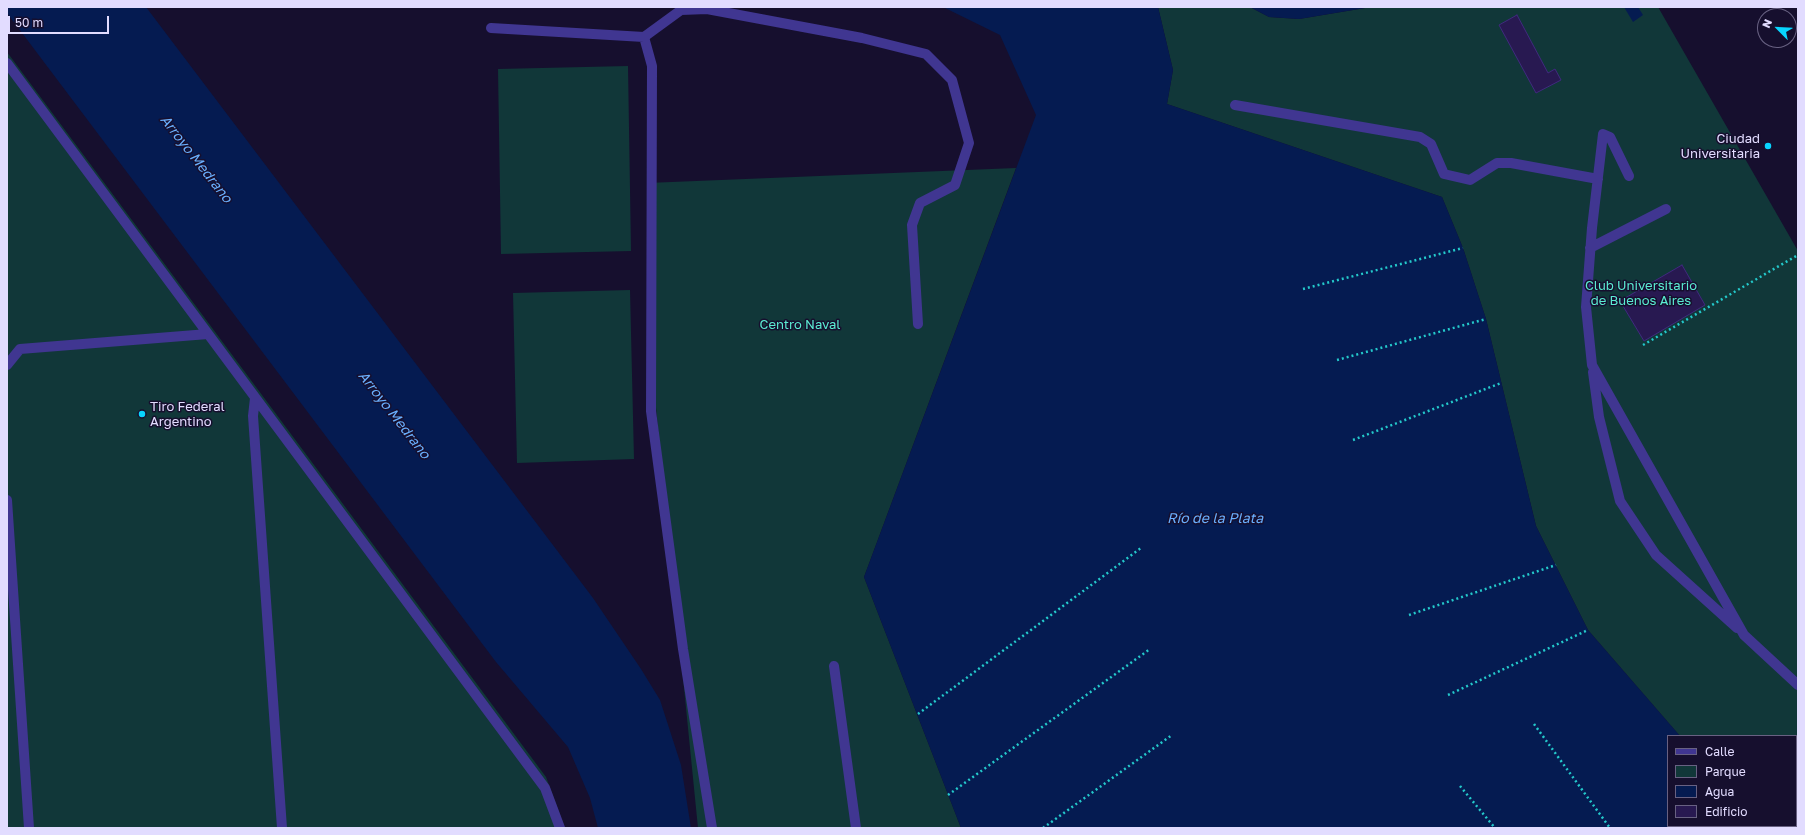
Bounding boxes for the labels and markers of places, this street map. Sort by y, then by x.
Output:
place label: Ciudad Universitaria [1681,131,1760,162]
marker: Ciudad Universitaria [1763,141,1773,151]
place label: Tiro Federal Argentino [150,399,225,430]
marker: Tiro Federal Argentino [137,409,147,419]

